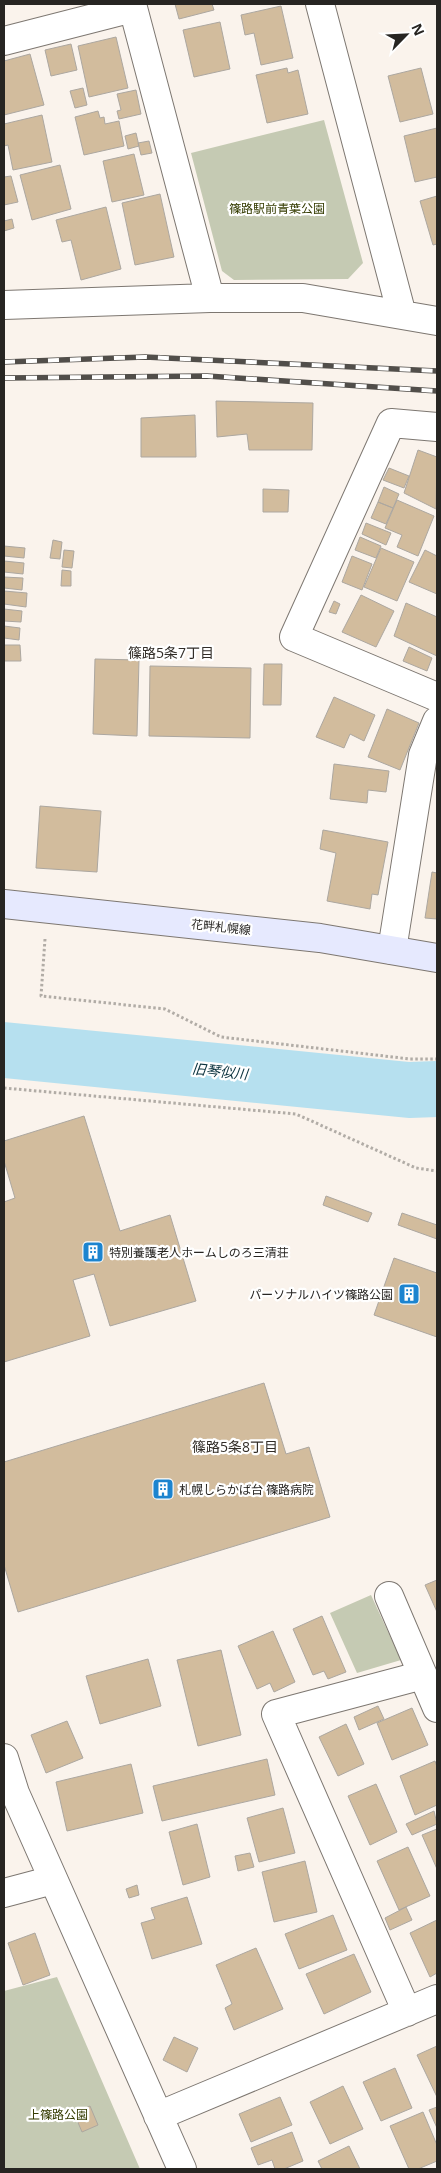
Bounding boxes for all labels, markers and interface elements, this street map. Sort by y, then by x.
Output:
north arrow [381,10,431,60]
text: N [407,20,429,39]
park label: 篠路駅前青葉公園 [229,200,325,217]
district label: 篠路5条7丁目 [128,643,214,662]
street label: 花畔札幌線 [190,915,252,939]
water label: 旧琴似川 [191,1059,251,1084]
building icon: 特別養護老人ホームしのろ三清荘 [81,1240,105,1264]
place label: 特別養護老人ホームしのろ三清荘 [109,1244,289,1261]
building icon: パーソナルハイツ篠路公園 [397,1282,421,1306]
place label: パーソナルハイツ篠路公園 [249,1286,393,1303]
district label: 篠路5条8丁目 [192,1437,278,1456]
building icon: 札幌しらかば台 篠路病院 [151,1477,175,1501]
place label: 札幌しらかば台 篠路病院 [179,1481,314,1498]
park label: 上篠路公園 [28,2106,88,2123]

